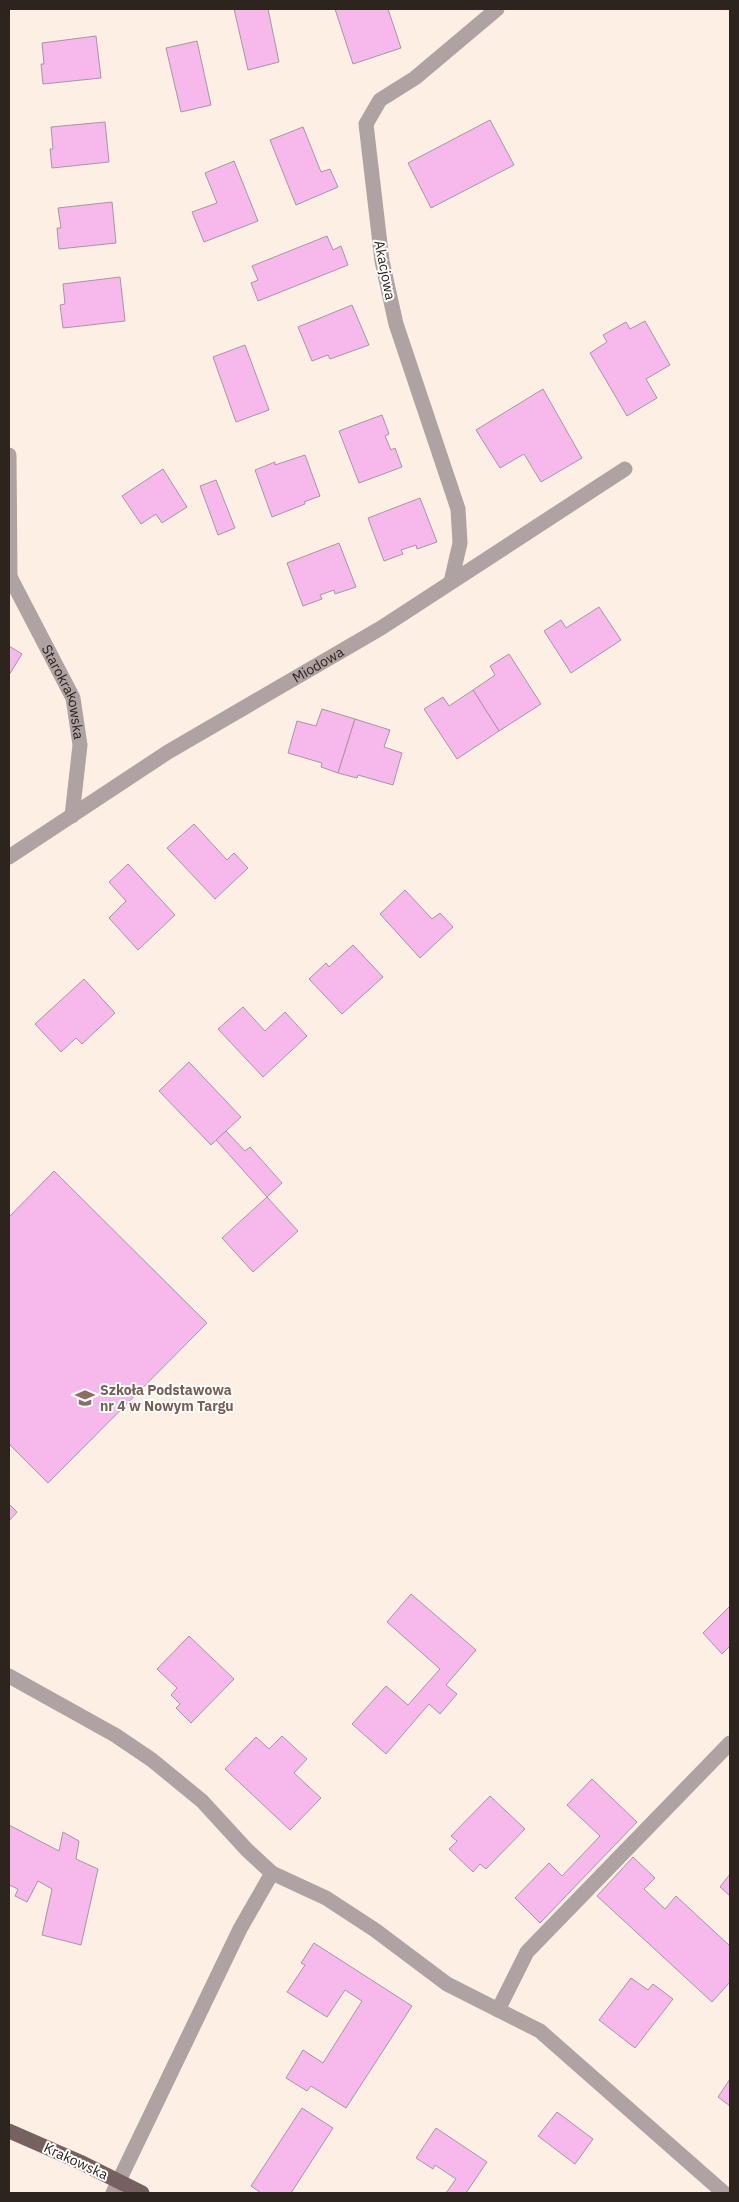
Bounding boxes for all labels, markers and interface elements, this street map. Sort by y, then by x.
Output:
street label: Akacjowa [370,239,400,302]
street label: Starokrakowska [38,641,88,741]
street label: Miodowa [289,642,347,687]
place label: Szkoła Podstawowa nr 4 w Nowym Targu [100,1381,234,1415]
school or university icon: Szkoła Podstawowa nr 4 w Nowym Targu [74,1387,96,1409]
street label: Krakowska [41,2138,111,2184]

